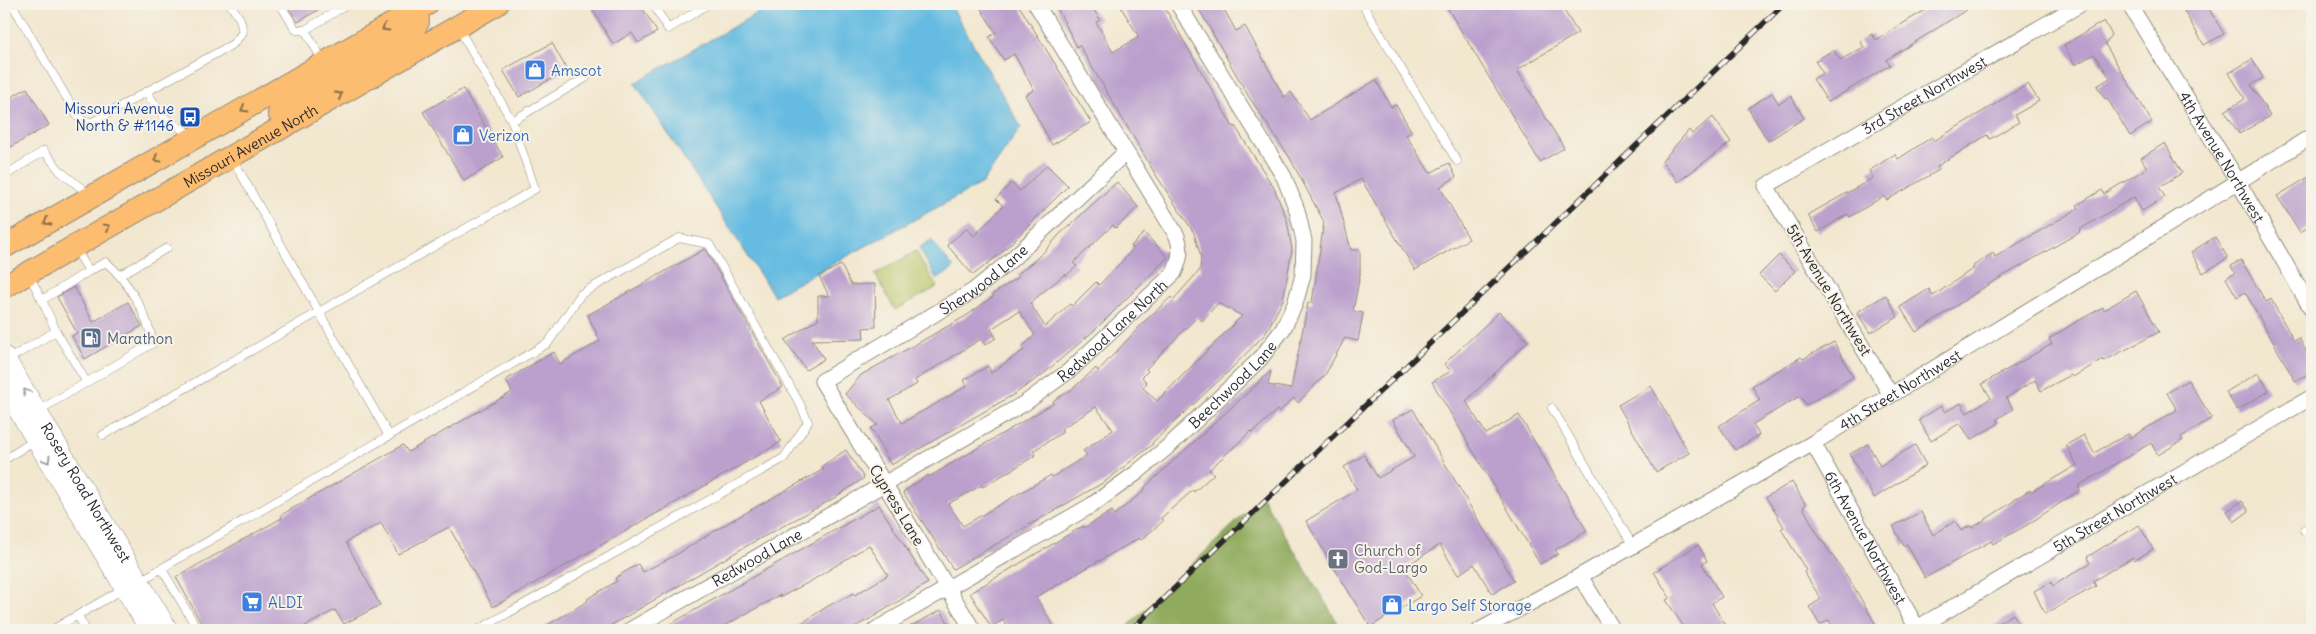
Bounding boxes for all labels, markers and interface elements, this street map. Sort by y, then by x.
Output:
one-way arrow [381,22,390,32]
street label: 3rd Street Northwest [1858,51,1990,138]
shop icon: Amscot [523,58,547,82]
place label: Amscot [551,61,602,80]
street label: 4th Avenue Northwest [2175,88,2269,226]
one-way arrow [333,91,342,101]
place label: Missouri Avenue North & #1146 [64,99,174,135]
street label: Missouri Avenue North [180,99,321,192]
one-way arrow [240,103,249,113]
bus stop icon: Missouri Avenue North & #1146 [178,105,202,129]
shop icon: Verizon [451,123,475,147]
place label: Verizon [479,126,530,145]
one-way arrow [153,152,162,162]
one-way arrow [44,215,53,225]
street label: 5th Avenue Northwest [1782,221,1876,359]
one-way arrow [101,224,110,234]
street label: Sherwood Lane [936,240,1031,319]
street label: Redwood Lane North [1053,275,1171,386]
fuel station icon: Marathon [79,326,103,350]
place label: Marathon [107,329,173,348]
street label: Beechwood Lane [1184,337,1280,432]
street label: 4th Street Northwest [1835,345,1964,434]
one-way arrow [23,389,33,398]
street label: Rosery Road Northwest [37,419,136,566]
one-way arrow [40,455,50,464]
street label: Cypress Lane [865,461,929,549]
street label: 6th Avenue Northwest [1821,467,1911,607]
street label: 5th Street Northwest [2050,469,2180,556]
street label: Redwood Lane [708,524,805,591]
place label: Church of God-Largo [1354,541,1428,577]
church icon: Church of God-Largo [1326,547,1350,571]
supermarket icon: ALDI [240,590,264,614]
place label: ALDI [268,593,303,612]
shop icon: Largo Self Storage [1380,593,1404,617]
place label: Largo Self Storage [1408,596,1532,615]

